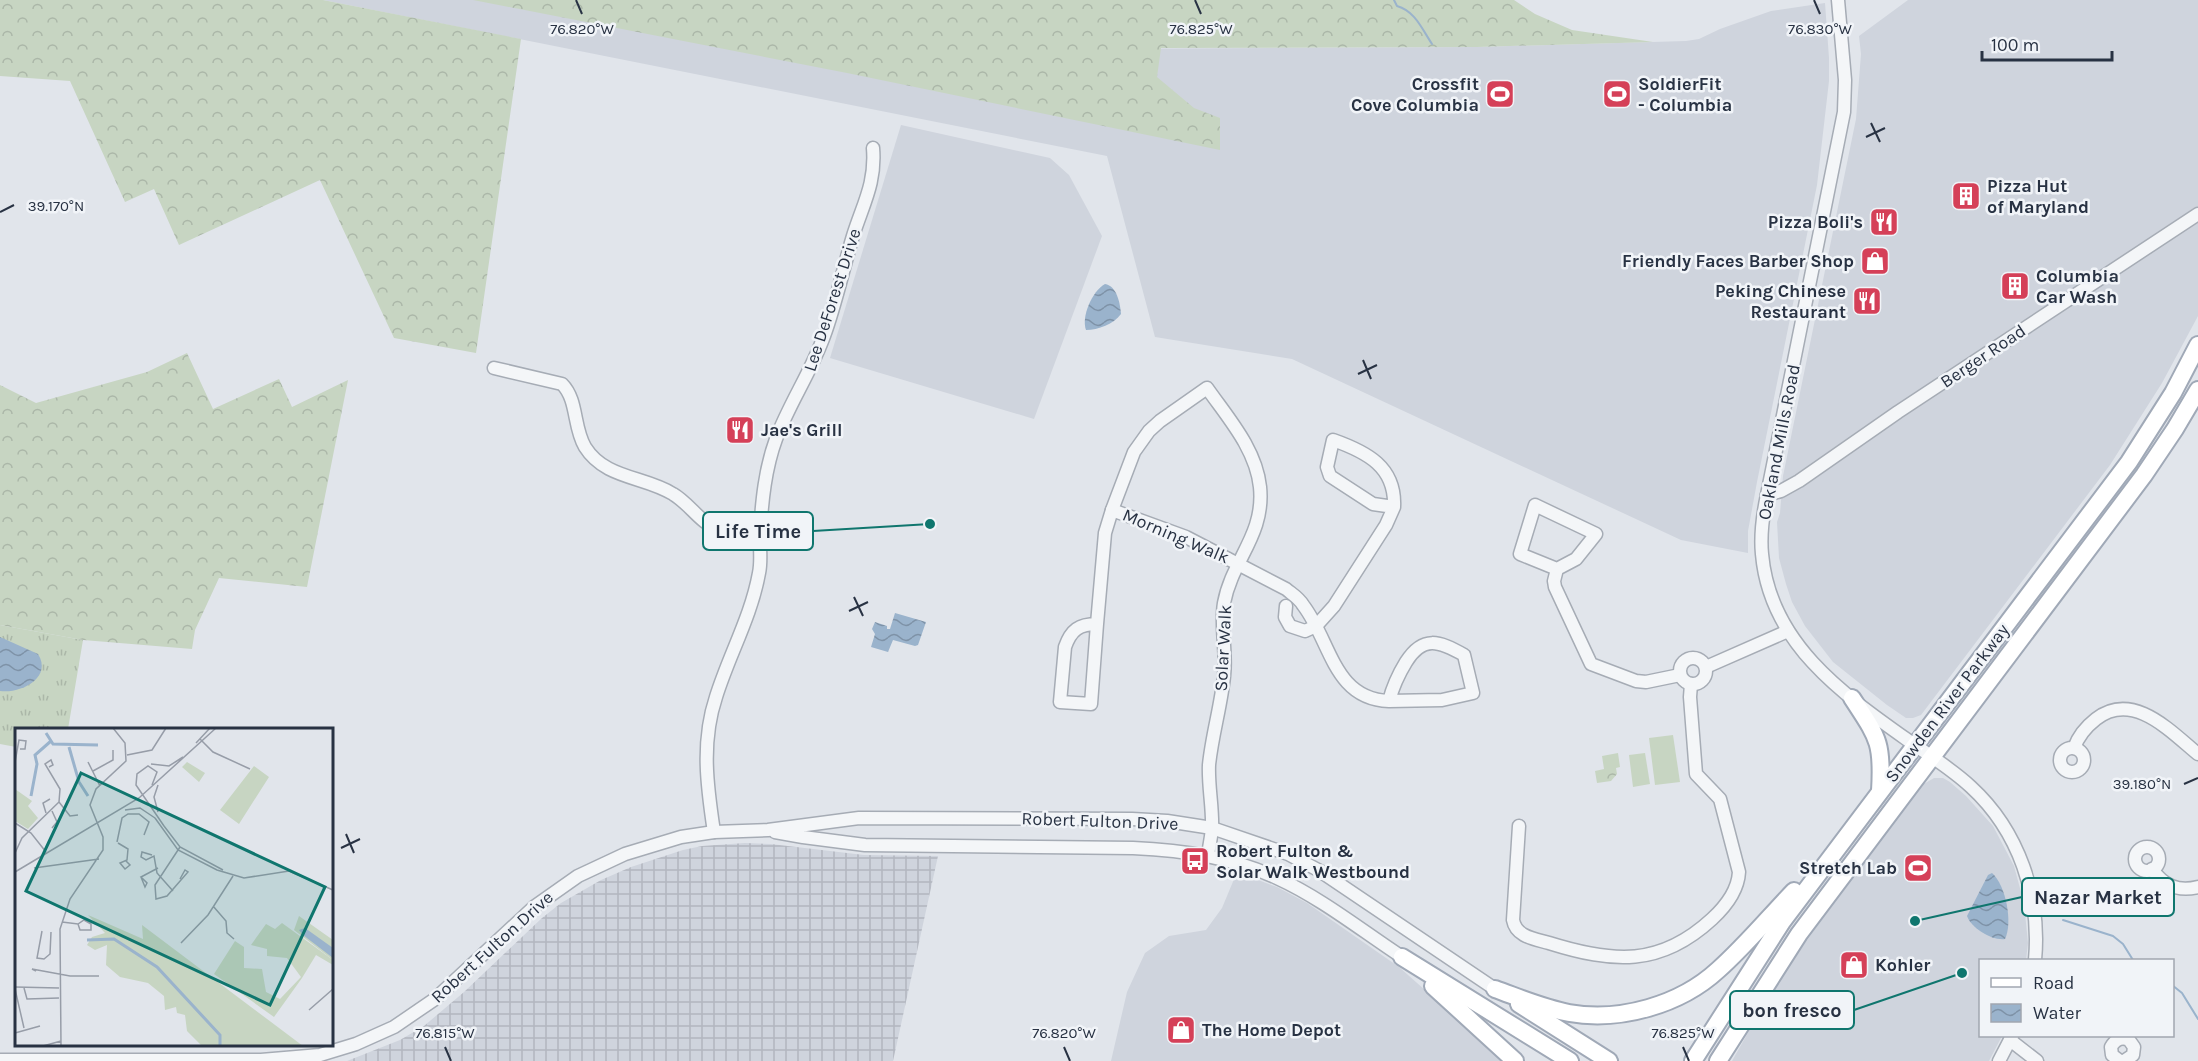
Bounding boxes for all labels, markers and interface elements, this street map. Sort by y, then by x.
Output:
text: 76.820°W [550,20,614,38]
text: 76.825°W [1169,20,1233,38]
text: 76.830°W [1788,20,1852,38]
scale bar [1982,24,2112,62]
text: 100 m [1991,34,2039,56]
place label: Crossfit Cove Columbia [1351,73,1479,116]
place label: SoldierFit - Columbia [1638,73,1732,116]
sports icon: Crossfit Cove Columbia [1484,78,1516,110]
sports icon: SoldierFit - Columbia [1601,78,1633,110]
place label: Pizza Hut of Maryland [1987,175,2089,218]
building icon: Pizza Hut of Maryland [1950,180,1982,212]
text: 39.170°N [28,197,84,215]
restaurant icon: Pizza Boli's [1868,206,1900,238]
place label: Pizza Boli's [1768,211,1863,233]
street label: Lee DeForest Drive [798,226,866,374]
shop icon: Friendly Faces Barber Shop [1859,245,1891,277]
place label: Friendly Faces Barber Shop [1622,250,1854,272]
place label: Columbia Car Wash [2036,265,2119,308]
building icon: Columbia Car Wash [1999,270,2031,302]
place label: Peking Chinese Restaurant [1715,280,1846,323]
restaurant icon: Peking Chinese Restaurant [1851,285,1883,317]
street label: Berger Road [1936,319,2030,393]
street label: Oakland Mills Road [1753,362,1805,522]
restaurant icon: Jae's Grill [724,414,756,446]
place label: Jae's Grill [761,419,842,441]
street label: Morning Walk [1119,504,1233,568]
callout: Life Time [703,512,813,550]
text: Life Time [715,520,801,543]
street label: Solar Walk [1210,604,1236,692]
street label: Snowden River Parkway [1880,619,2014,787]
inset map [15,728,333,1046]
text: 39.180°N [2113,775,2171,793]
street label: Robert Fulton Drive [1021,807,1179,835]
place label: Robert Fulton & Solar Walk Westbound [1216,840,1410,883]
bus stop icon: Robert Fulton & Solar Walk Westbound [1179,845,1211,877]
sports icon: Stretch Lab [1902,852,1934,884]
place label: Stretch Lab [1799,857,1897,879]
callout: Nazar Market [2022,878,2174,916]
street label: Robert Fulton Drive [426,886,558,1008]
text: Nazar Market [2034,886,2162,909]
shop icon: Kohler [1838,949,1870,981]
place label: Kohler [1875,954,1930,976]
legend [1979,959,2174,1037]
text: Road [2033,972,2074,994]
callout: bon fresco [1730,991,1854,1029]
text: bon fresco [1742,999,1842,1022]
text: Water [2033,1002,2081,1024]
shop icon: The Home Depot [1165,1014,1197,1046]
place label: The Home Depot [1202,1019,1341,1041]
text: 76.815°W [415,1024,475,1042]
text: 76.820°W [1032,1024,1096,1042]
text: 76.825°W [1651,1024,1715,1042]

